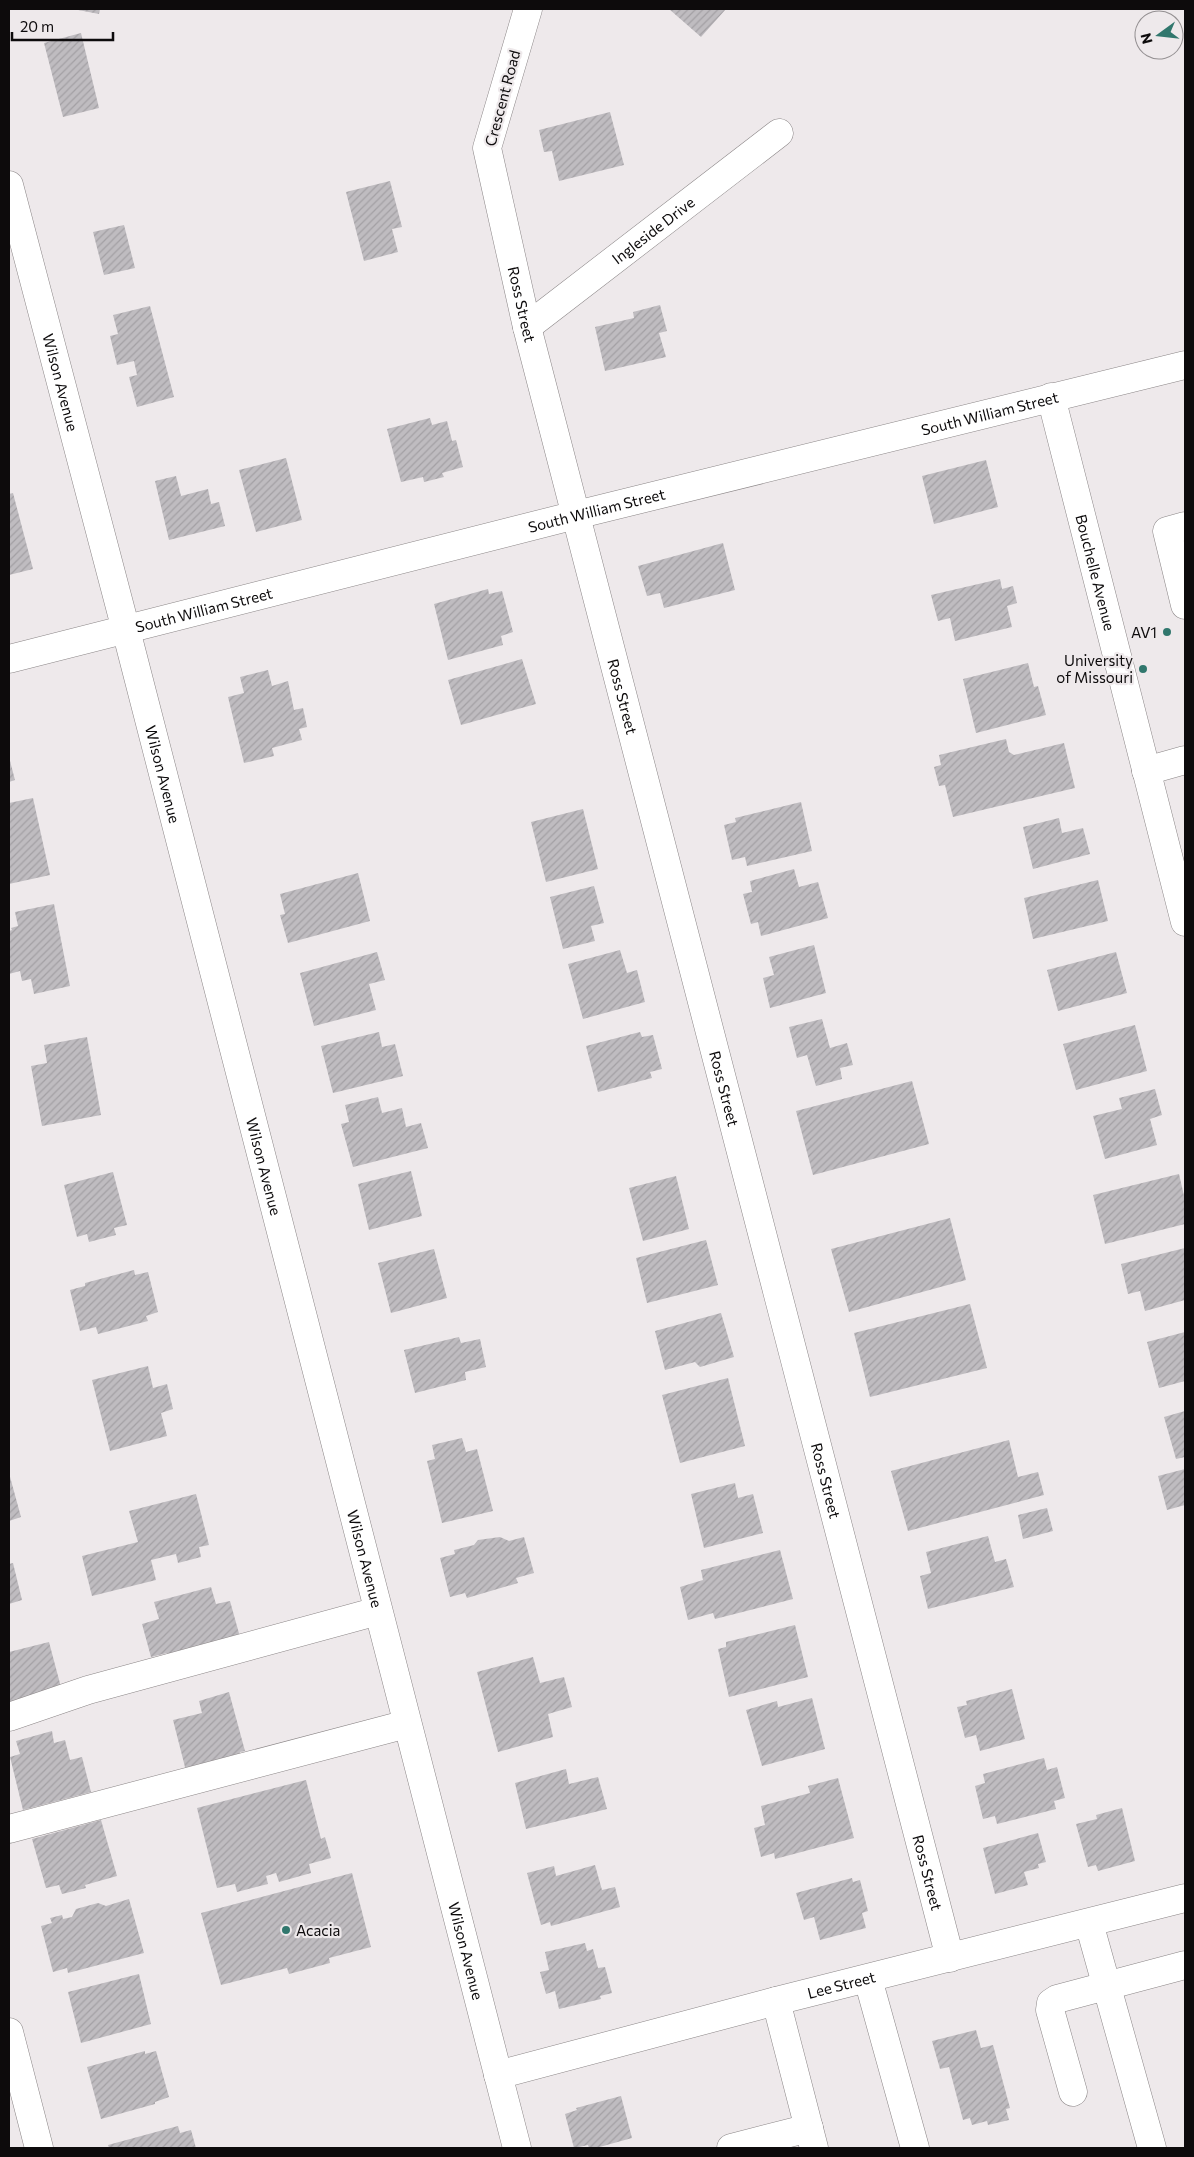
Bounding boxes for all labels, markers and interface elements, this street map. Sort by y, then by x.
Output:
scale bar [12,10,114,42]
north arrow [1134,10,1184,60]
text: 20 m [20,17,54,35]
text: N [1136,31,1156,46]
street label: Crescent Road [481,48,523,148]
street label: Ingleside Drive [608,193,698,267]
street label: Ross Street [505,265,540,344]
street label: Wilson Avenue [39,331,82,433]
street label: South William Street [919,388,1060,439]
street label: South William Street [526,484,667,536]
street label: Bouchelle Avenue [1072,512,1119,633]
street label: South William Street [133,583,274,636]
place label: AV1 [1131,623,1157,641]
marker: AV1 [1161,626,1173,638]
place label: University of Missouri [1056,651,1133,686]
street label: Ross Street [604,657,641,736]
marker: University of Missouri [1137,663,1149,675]
street label: Wilson Avenue [142,723,184,825]
street label: Ross Street [706,1049,743,1128]
street label: Wilson Avenue [243,1116,285,1217]
street label: Ross Street [808,1441,845,1520]
street label: Wilson Avenue [344,1508,386,1609]
street label: Ross Street [909,1833,946,1912]
street label: Wilson Avenue [445,1900,487,2002]
place label: Acacia [296,1921,340,1939]
marker: Acacia [280,1924,292,1936]
street label: Lee Street [805,1967,877,2002]

